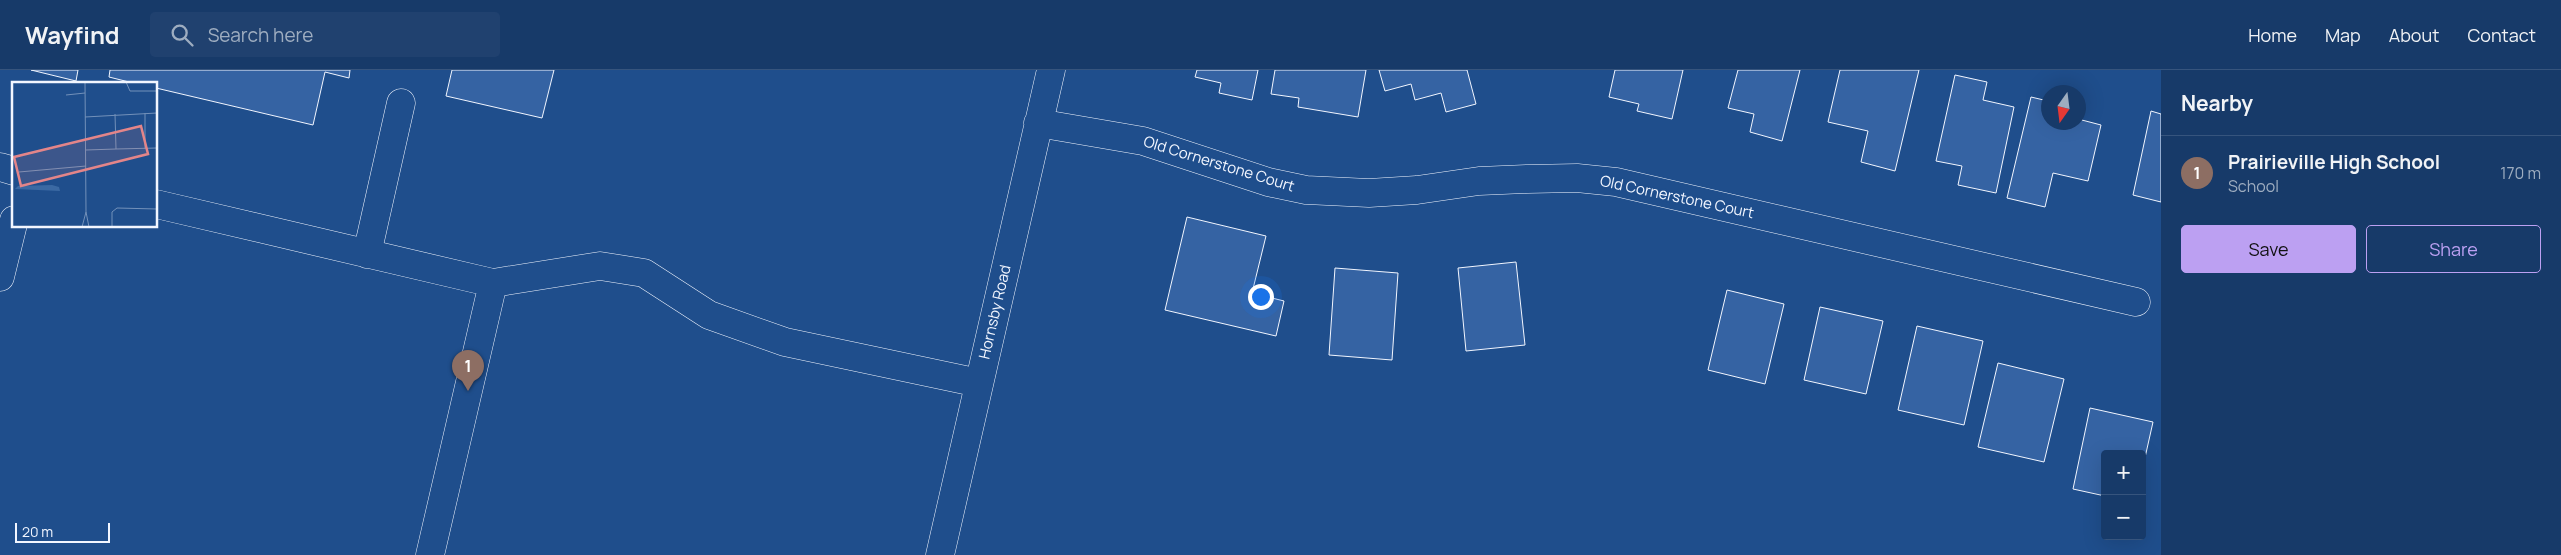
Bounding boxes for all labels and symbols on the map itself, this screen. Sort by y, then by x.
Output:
inset map [12,82,158,228]
north arrow [2041,85,2086,130]
street label: Old Cornerstone Court [1141,131,1297,197]
street label: Old Cornerstone Court [1598,170,1756,223]
street label: Hornsby Road [973,263,1016,361]
your location [1248,284,1274,310]
pin: 1 [452,350,484,391]
scale bar [15,520,110,543]

